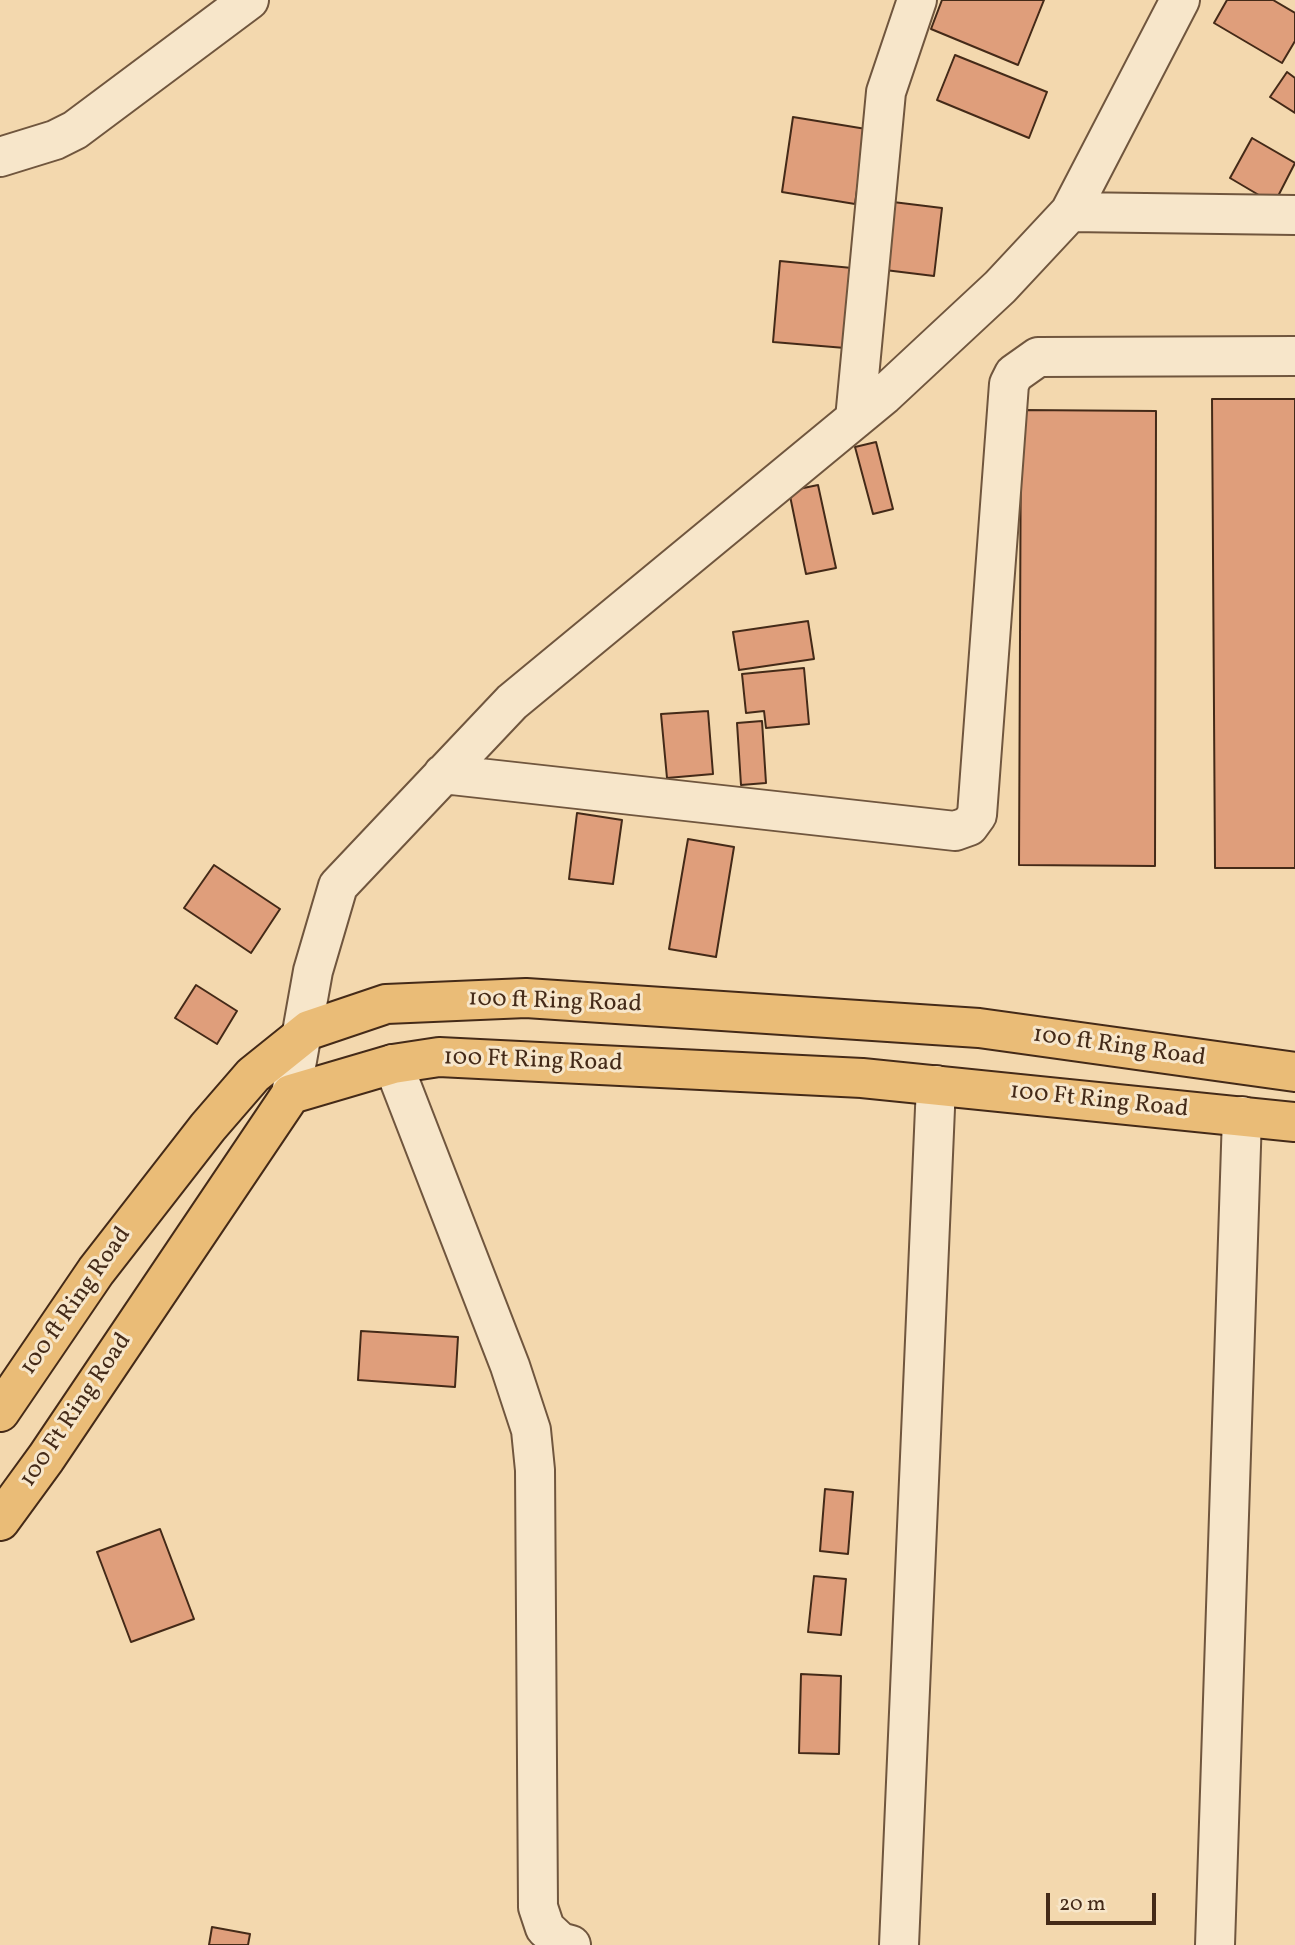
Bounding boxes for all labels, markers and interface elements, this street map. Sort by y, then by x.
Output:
street label: 100 ft Ring Road [468,986,642,1020]
street label: 100 ft Ring Road [1031,1022,1207,1074]
street label: 100 Ft Ring Road [443,1044,623,1080]
street label: 100 Ft Ring Road [1008,1078,1190,1126]
street label: 100 ft Ring Road [15,1222,139,1382]
street label: 100 Ft Ring Road [15,1329,139,1493]
scale bar [1050,1878,1160,1922]
text: 20 m [1059,1890,1105,1919]

